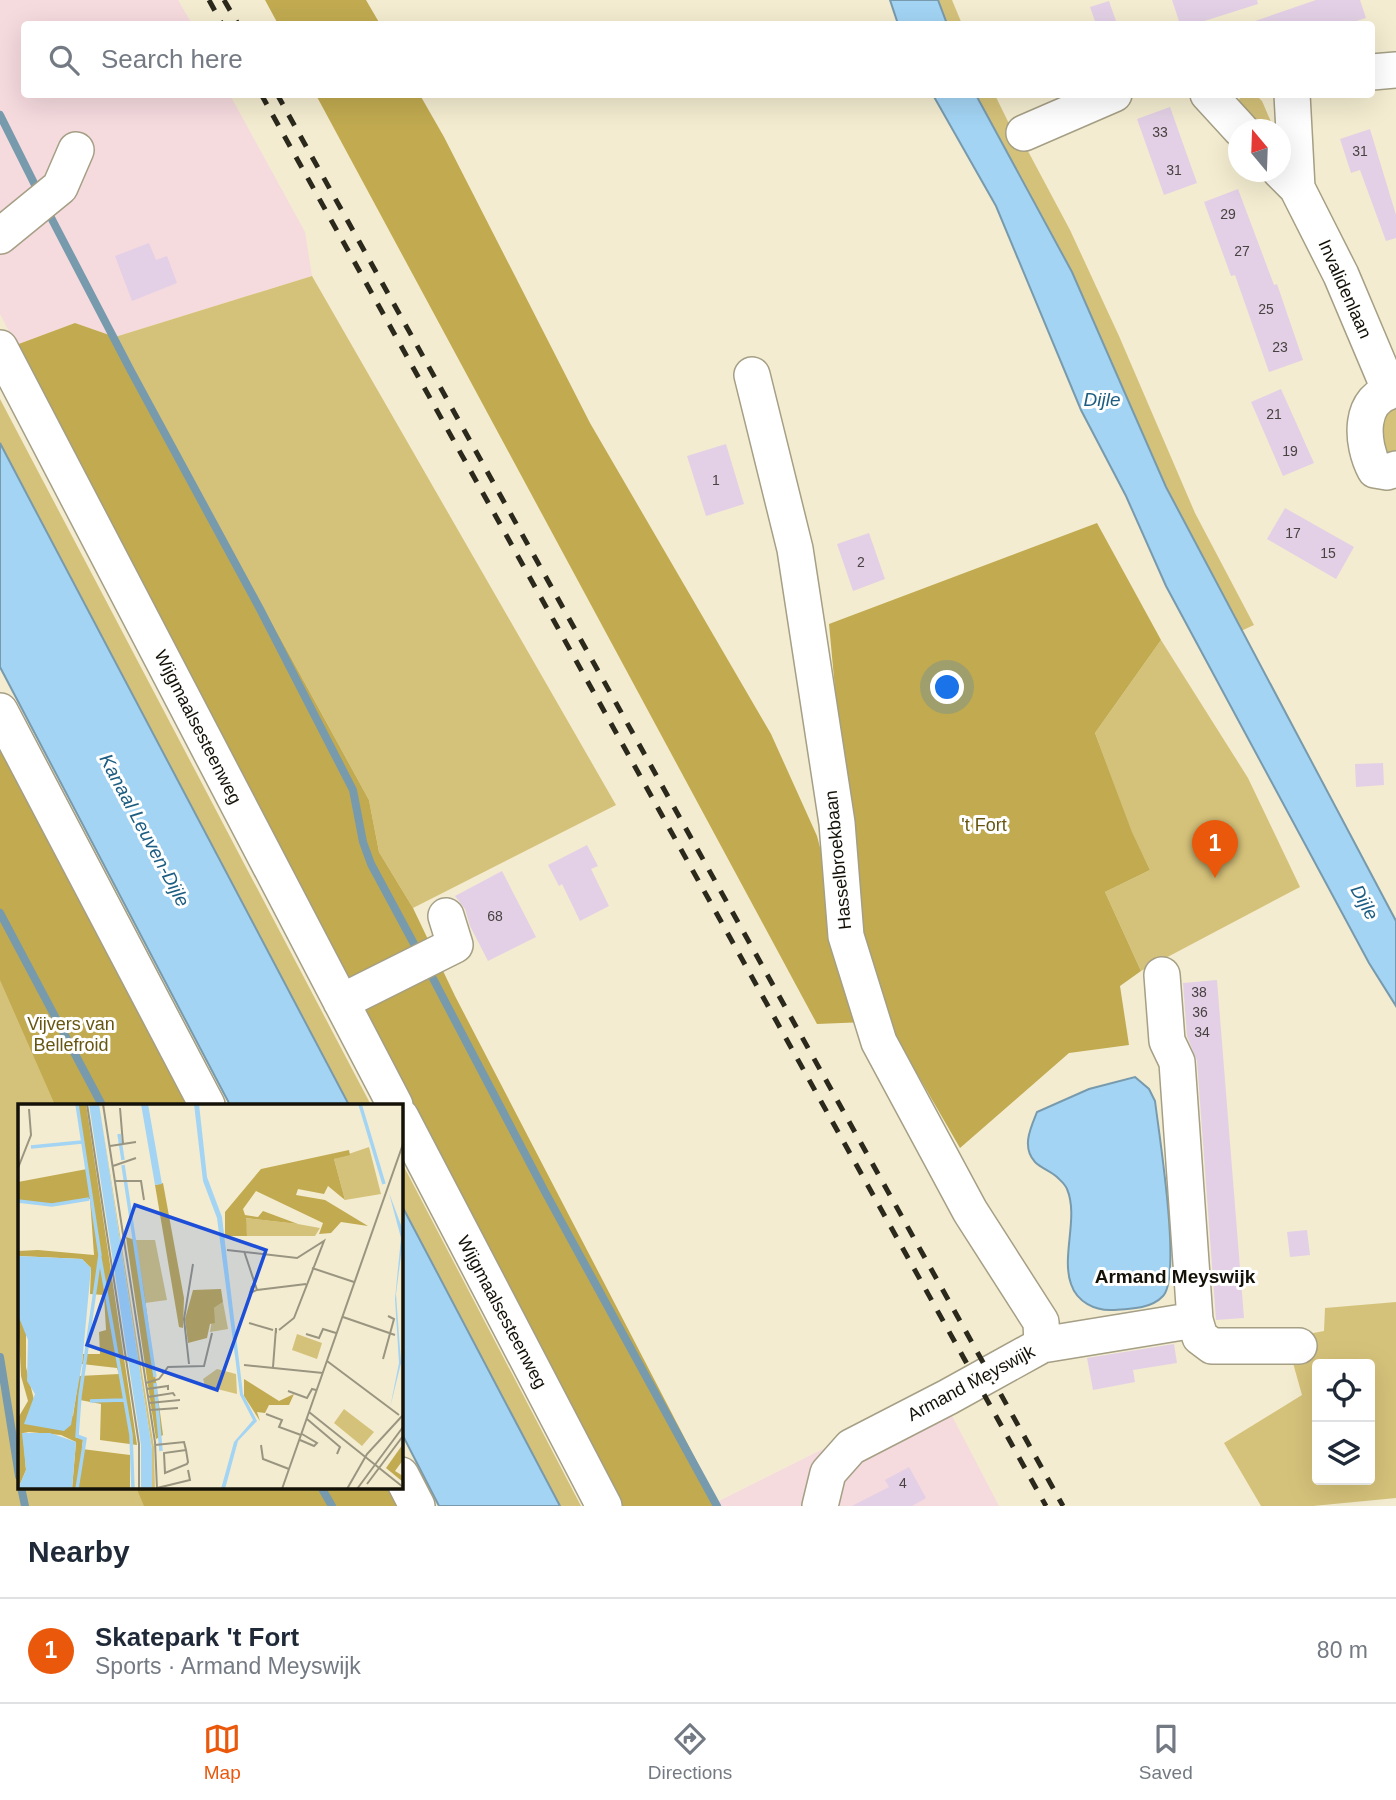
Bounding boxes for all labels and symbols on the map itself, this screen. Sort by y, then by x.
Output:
north arrow [1228,119,1291,182]
house number: 33 [1152,124,1168,140]
house number: 31 [1352,143,1368,159]
house number: 31 [1166,162,1182,178]
house number: 29 [1220,206,1236,222]
street label: Invalidenlaan [1314,236,1376,342]
house number: 27 [1234,243,1250,259]
house number: 25 [1258,301,1274,317]
house number: 23 [1272,339,1288,355]
water label: Dijle [1084,389,1120,410]
house number: 21 [1266,406,1282,422]
house number: 19 [1282,443,1298,459]
house number: 1 [712,472,720,488]
house number: 17 [1285,525,1301,541]
house number: 15 [1320,545,1336,561]
house number: 2 [857,554,865,570]
street label: Wijgmaalsesteenweg [150,647,246,807]
your location [930,670,964,704]
water label: Kanaal Leuven-Dijle [95,750,194,910]
street label: Hasselbroekbaan [821,789,855,931]
park label: 't Fort [961,815,1007,835]
pin: 1 [1192,820,1238,878]
water label: Dijle [1346,881,1383,923]
house number: 68 [487,908,503,924]
house number: 38 [1191,984,1207,1000]
house number: 36 [1192,1004,1208,1020]
park label: Vijvers van Bellefroid [27,1014,115,1055]
house number: 34 [1194,1024,1210,1040]
inset map [18,1104,402,1489]
street label: Wijgmaalsesteenweg [453,1232,551,1392]
district label: Armand Meyswijk [1095,1266,1256,1287]
street label: Armand Meyswijk [904,1341,1039,1425]
house number: 4 [899,1475,907,1491]

